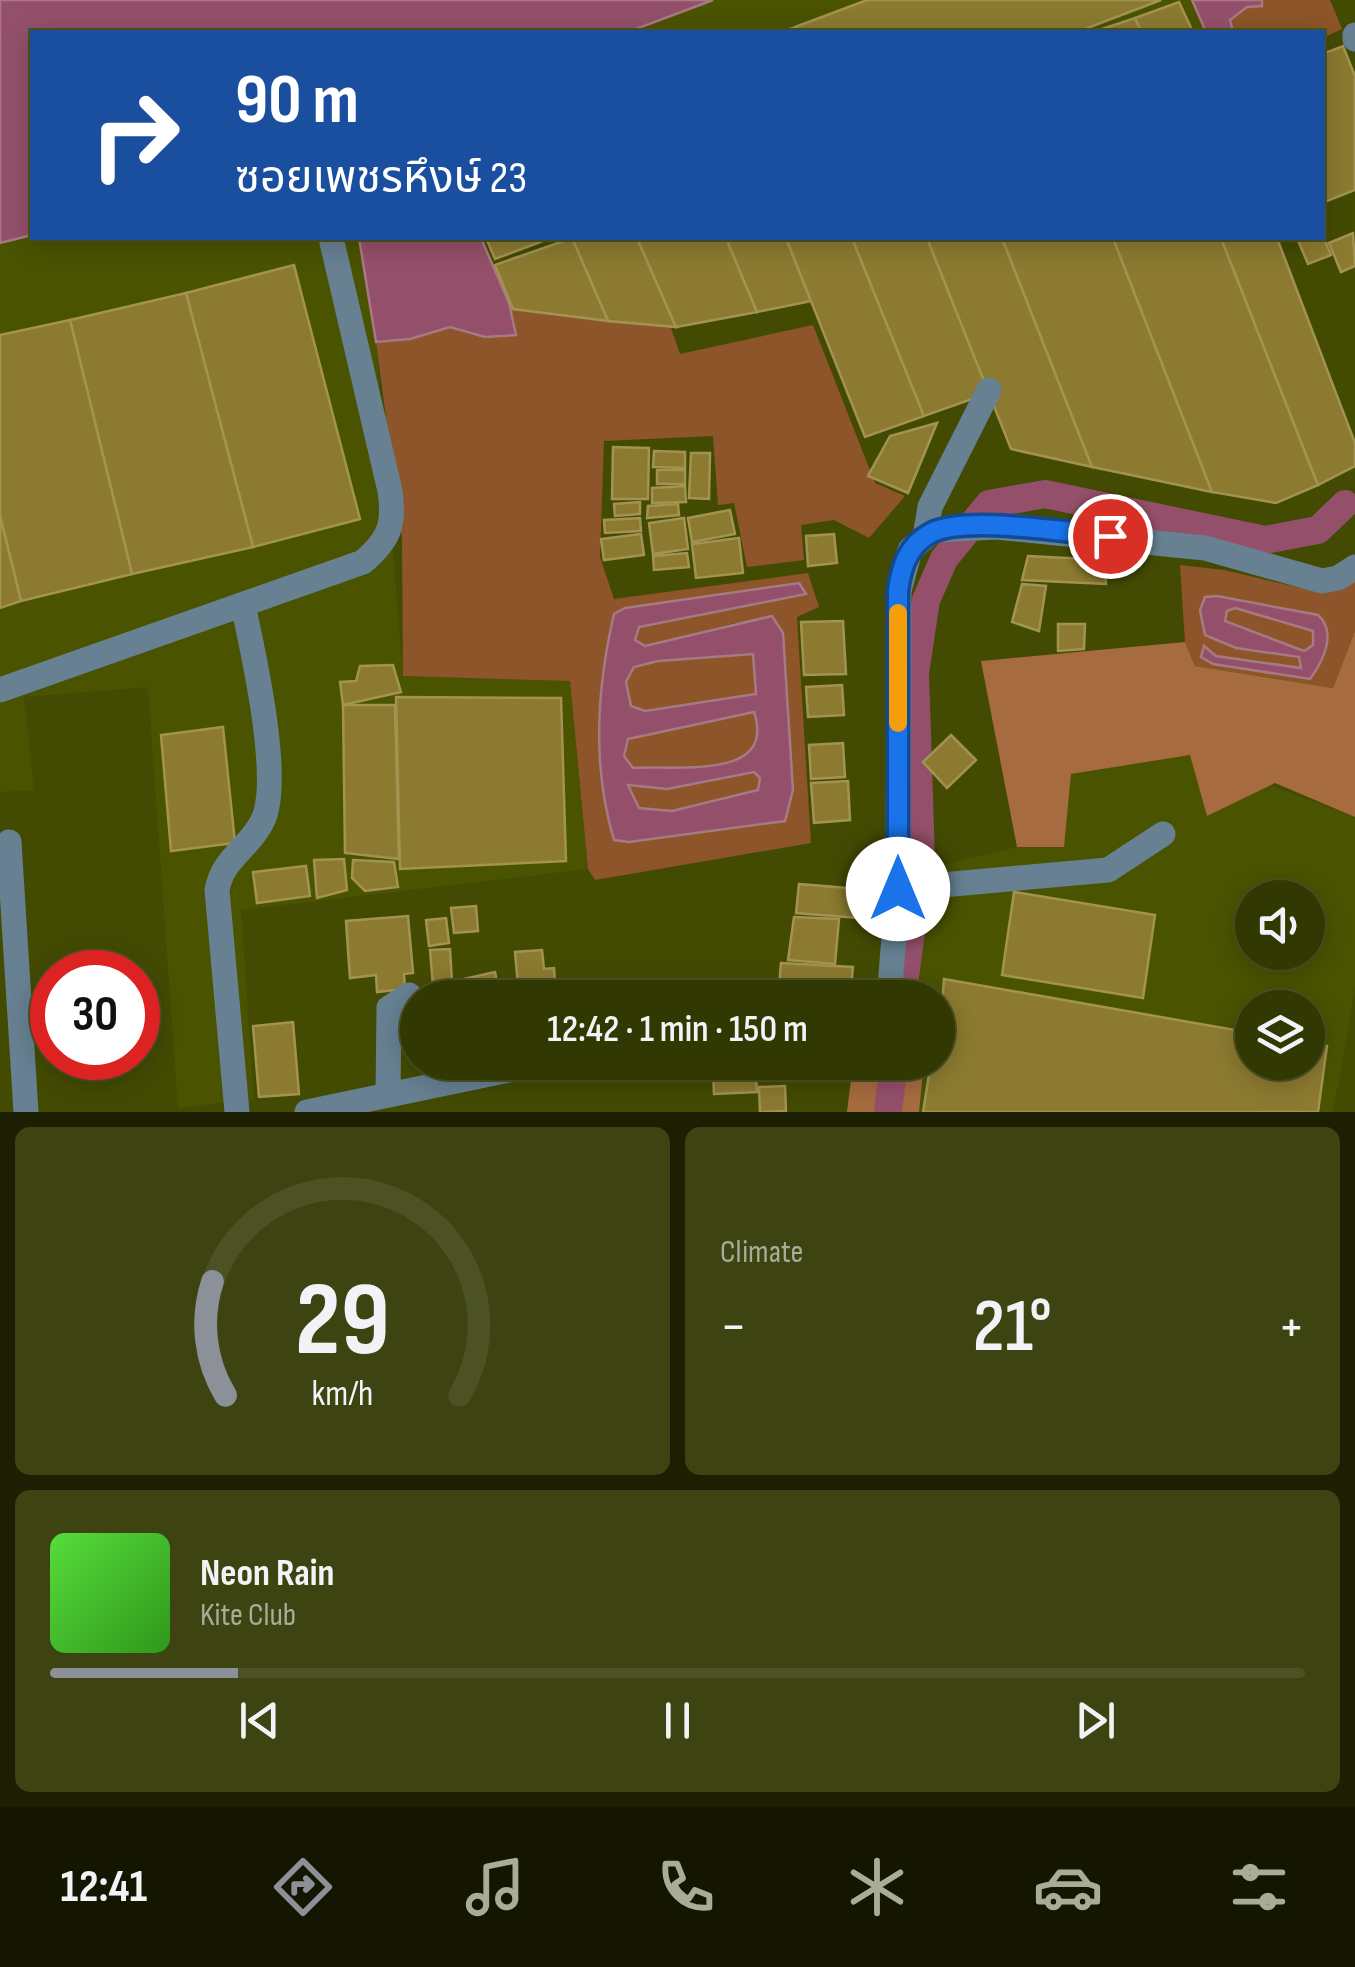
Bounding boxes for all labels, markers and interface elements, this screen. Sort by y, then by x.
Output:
text: 90 m [235,59,359,143]
icon: right [70,70,200,200]
text: ซอยเพชรหึงษ์ 23 [235,151,527,206]
pin [1068,494,1153,579]
icon: arrive [1083,509,1138,564]
position arrow [846,837,950,941]
map controls [1235,880,1325,1080]
button: sound [1235,880,1325,970]
speed limit sign: 30 [30,950,160,1080]
button: layers [1235,990,1325,1080]
text: 12:42 · 1 min · 150 m [547,1007,808,1052]
text: Climate [720,1233,803,1272]
text: 29 [295,1259,390,1384]
text: 21° [973,1282,1052,1373]
text: − [720,1294,747,1361]
text: + [1278,1294,1305,1361]
text: km/h [312,1373,373,1416]
text: Neon Rain [200,1551,334,1596]
text: Kite Club [200,1596,296,1635]
icon: previous [232,1693,287,1748]
icon: pause [650,1693,705,1748]
icon: next [1068,1693,1123,1748]
icon: directions [268,1852,338,1922]
icon: music [460,1852,530,1922]
icon: phone [651,1852,721,1922]
icon: climate [842,1852,912,1922]
icon: car [1033,1852,1103,1922]
icon: filters [1224,1852,1294,1922]
text: 12:41 [61,1860,147,1915]

